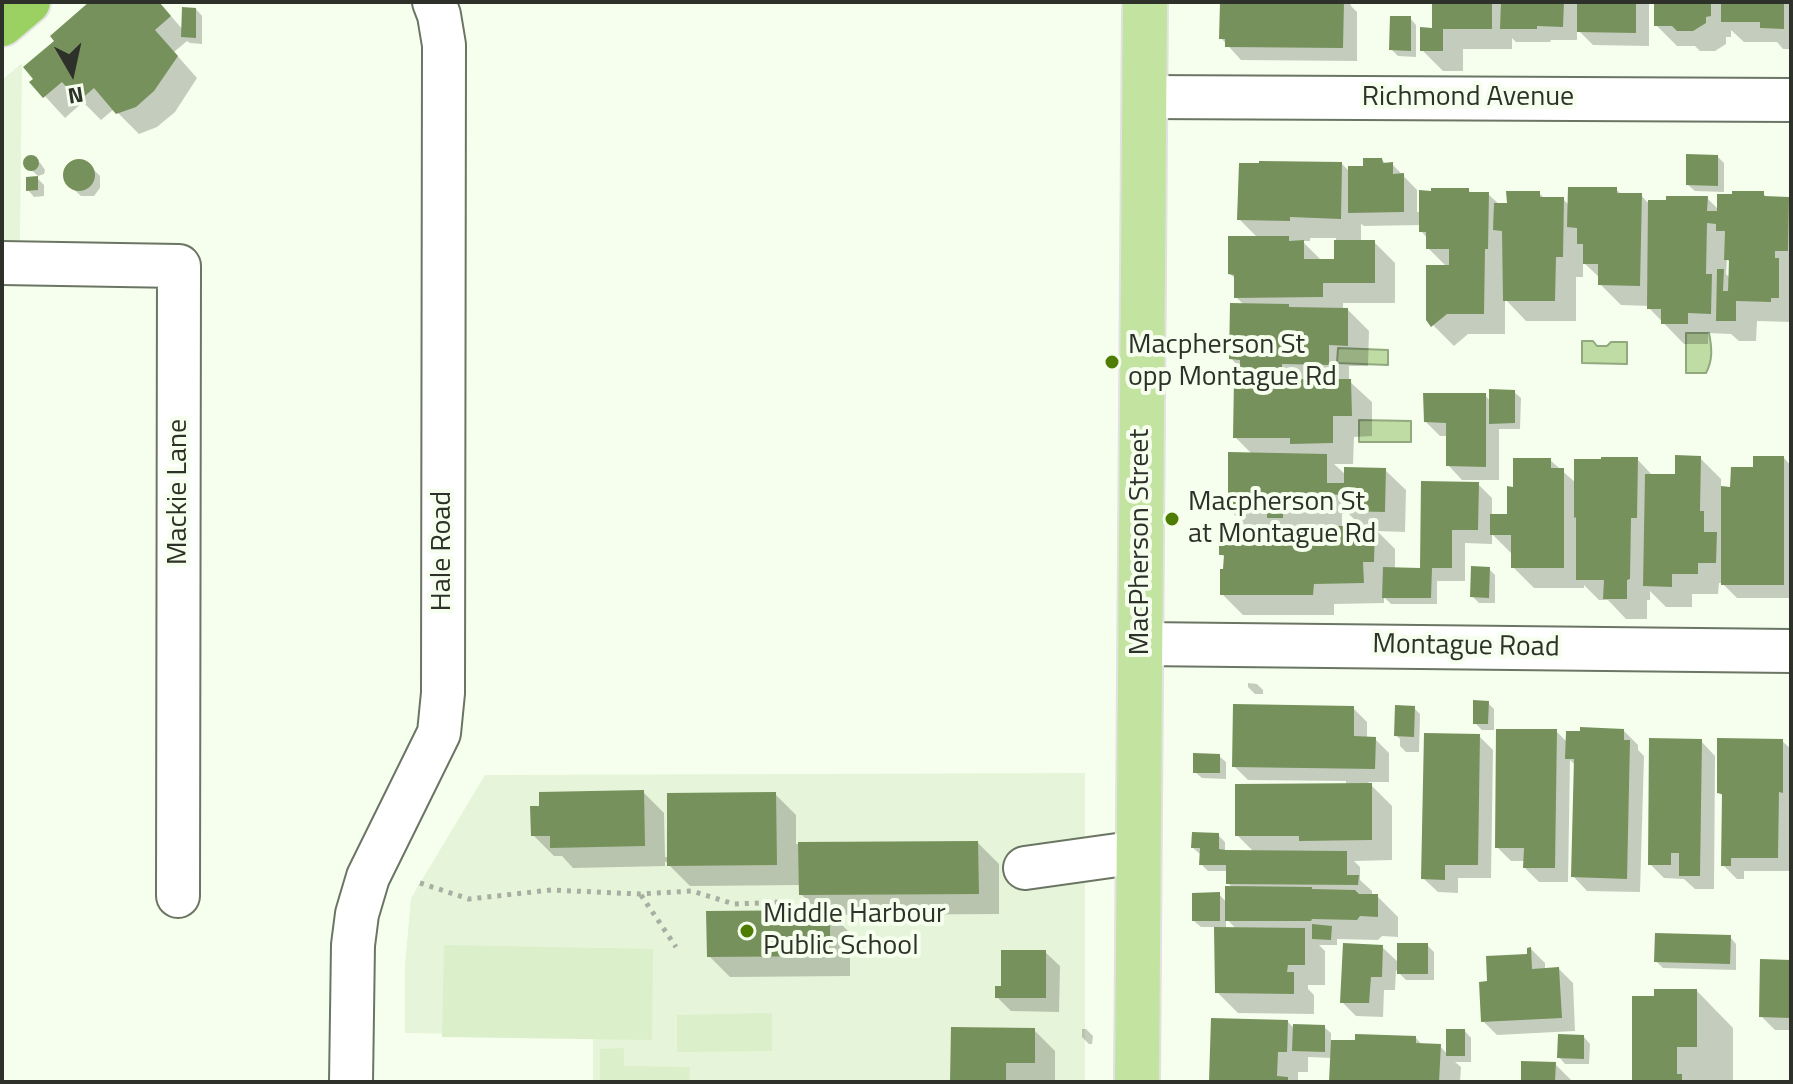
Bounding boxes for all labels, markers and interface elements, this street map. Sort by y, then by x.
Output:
north arrow [32,32,112,112]
text: N [66,78,86,114]
street label: Richmond Avenue [1362,81,1574,115]
place label: Macpherson St opp Montague Rd [1128,329,1337,395]
marker: Macpherson St opp Montague Rd [1103,353,1121,371]
street label: Mackie Lane [162,419,196,565]
street label: MacPherson Street [1124,429,1158,655]
place label: Macpherson St at Montague Rd [1188,486,1376,552]
street label: Hale Road [426,491,460,611]
marker: Macpherson St at Montague Rd [1163,510,1181,528]
street label: Montague Road [1372,629,1560,665]
place label: Middle Harbour Public School [763,898,946,964]
marker: Middle Harbour Public School [738,922,756,940]

